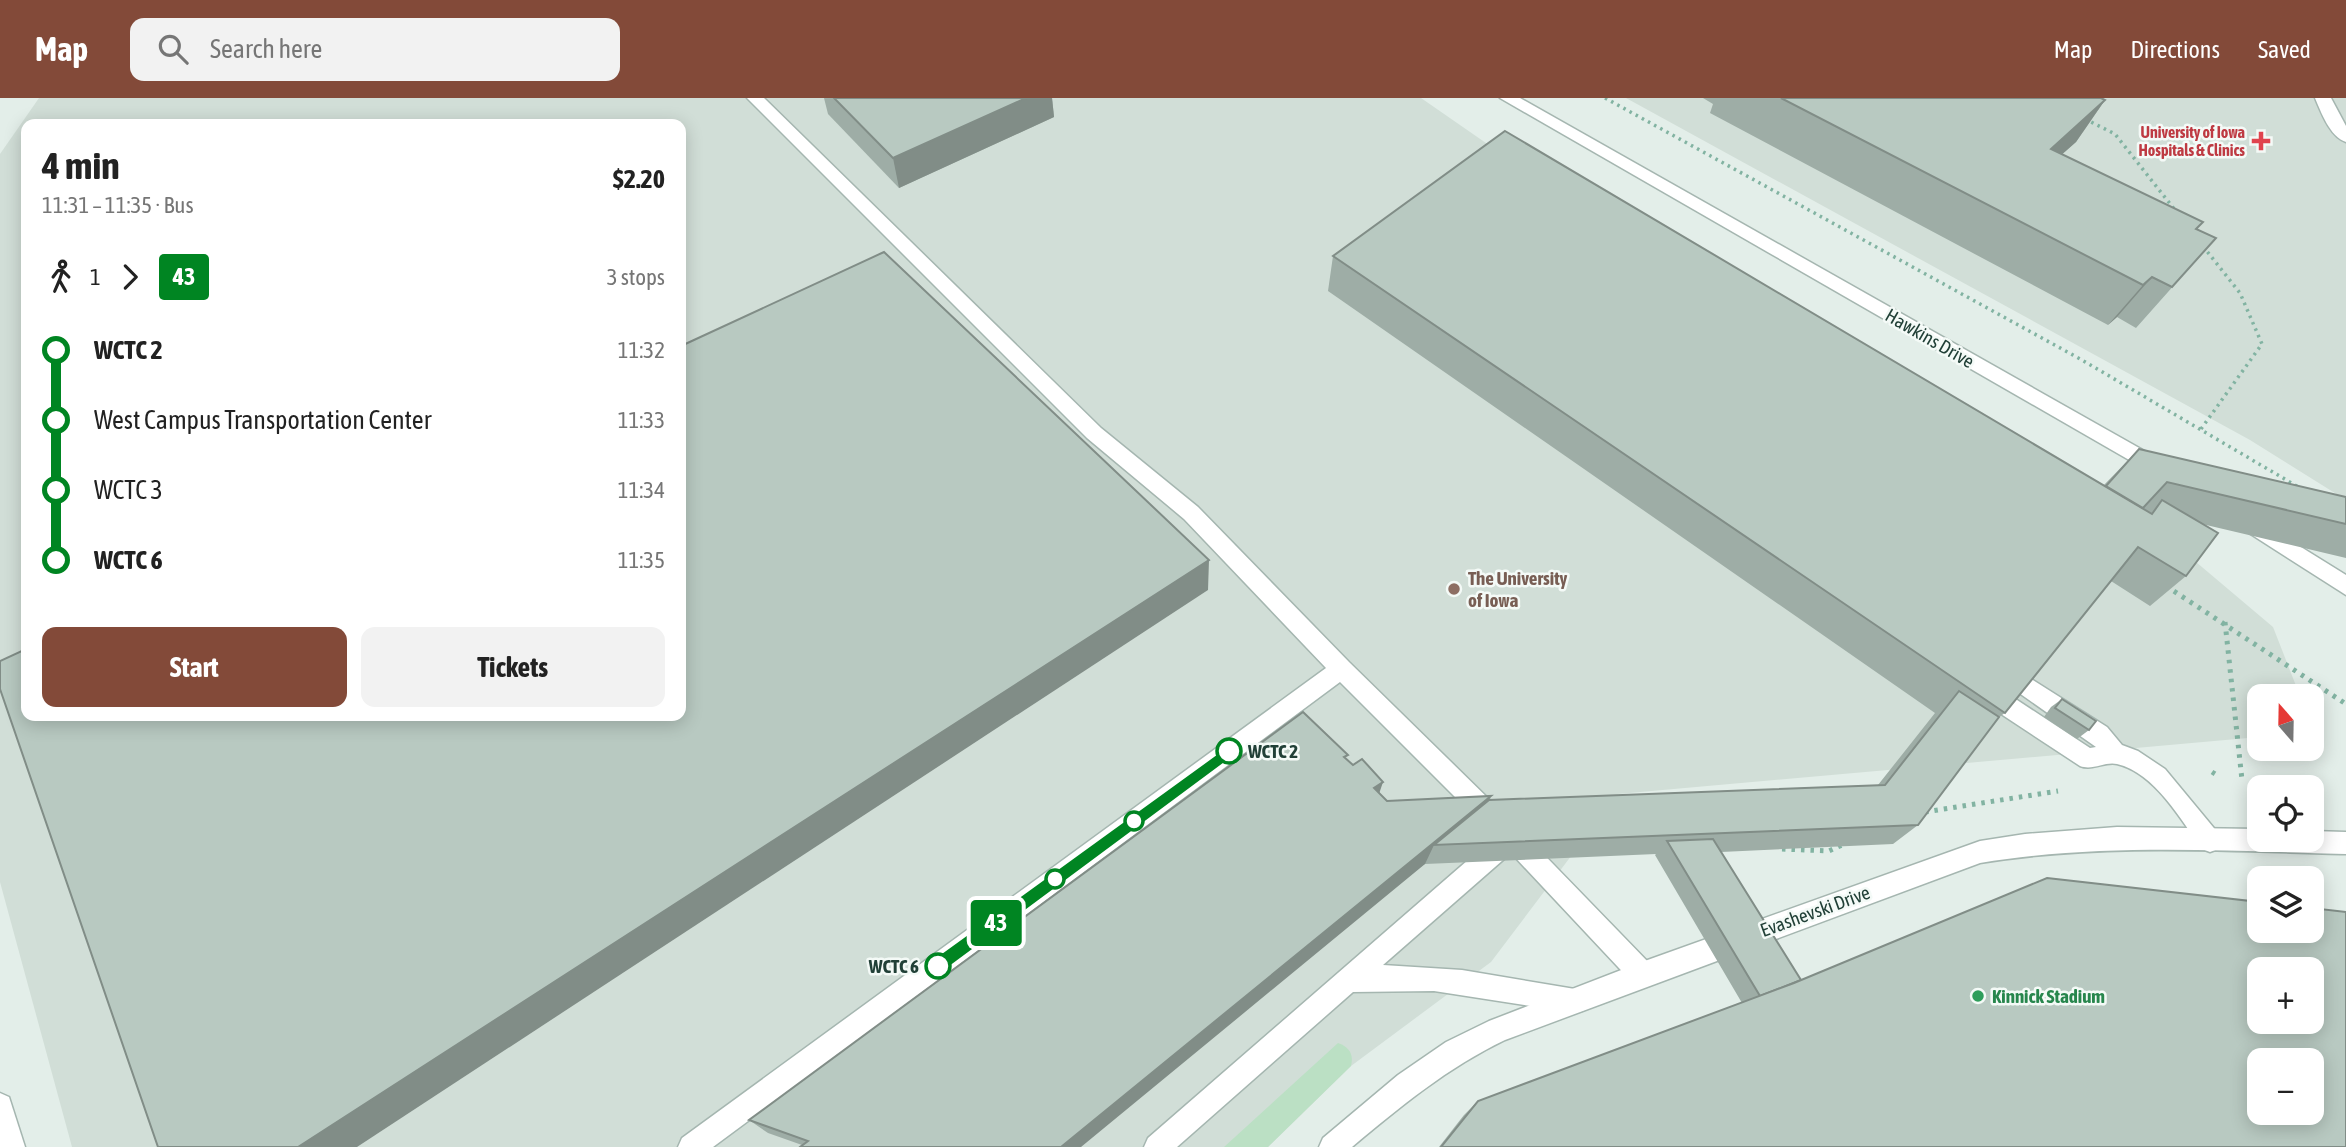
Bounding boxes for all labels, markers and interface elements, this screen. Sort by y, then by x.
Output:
search box [130,18,620,81]
text: Map [35,30,88,68]
icon: search [154,30,192,68]
text: Search here [210,34,322,64]
text: Map [2054,36,2092,63]
text: Directions [2130,36,2220,63]
text: Saved [2258,36,2311,63]
place label: University of Iowa Hospitals & Clinics [2139,123,2245,159]
marker: University of Iowa Hospitals & Clinics [2251,131,2271,151]
text: 4 min [42,144,120,187]
text: $2.20 [613,164,665,194]
text: 11:31 – 11:35 · Bus [42,192,194,218]
icon: walk [42,258,80,296]
icon: forward [111,258,149,296]
text: 43 [173,263,195,290]
text: 1 [90,264,101,290]
text: 3 stops [607,264,665,290]
street label: Hawkins Drive [1882,304,1978,372]
text: WCTC 2 [94,335,163,365]
text: 11:32 [618,337,665,363]
text: West Campus Transportation Center [94,405,431,435]
text: 11:33 [618,407,665,433]
text: WCTC 3 [94,475,163,505]
text: 11:34 [618,477,665,503]
text: WCTC 6 [94,545,163,575]
text: 11:35 [618,547,665,573]
place label: The University of Iowa [1468,567,1568,611]
marker: The University of Iowa [1446,581,1462,597]
button: Start [42,627,347,707]
button: Tickets [361,627,665,707]
north arrow [2247,684,2324,761]
map controls [2247,684,2324,1125]
marker: WCTC 2 [1216,738,1242,764]
place label: WCTC 2 [1247,740,1298,762]
button: locate [2247,775,2324,852]
unlabelled marker [1124,811,1144,831]
button: layers [2247,866,2324,943]
unlabelled marker [1045,869,1065,889]
street label: Evashevski Drive [1757,881,1873,941]
line badge: 43 [964,900,1028,946]
text: 43 [985,909,1007,936]
marker: WCTC 6 [925,953,951,979]
place label: WCTC 6 [868,955,919,977]
button: + [2247,957,2324,1034]
place label: Kinnick Stadium [1992,985,2105,1007]
marker: Kinnick Stadium [1970,988,1986,1004]
button: − [2247,1048,2324,1125]

